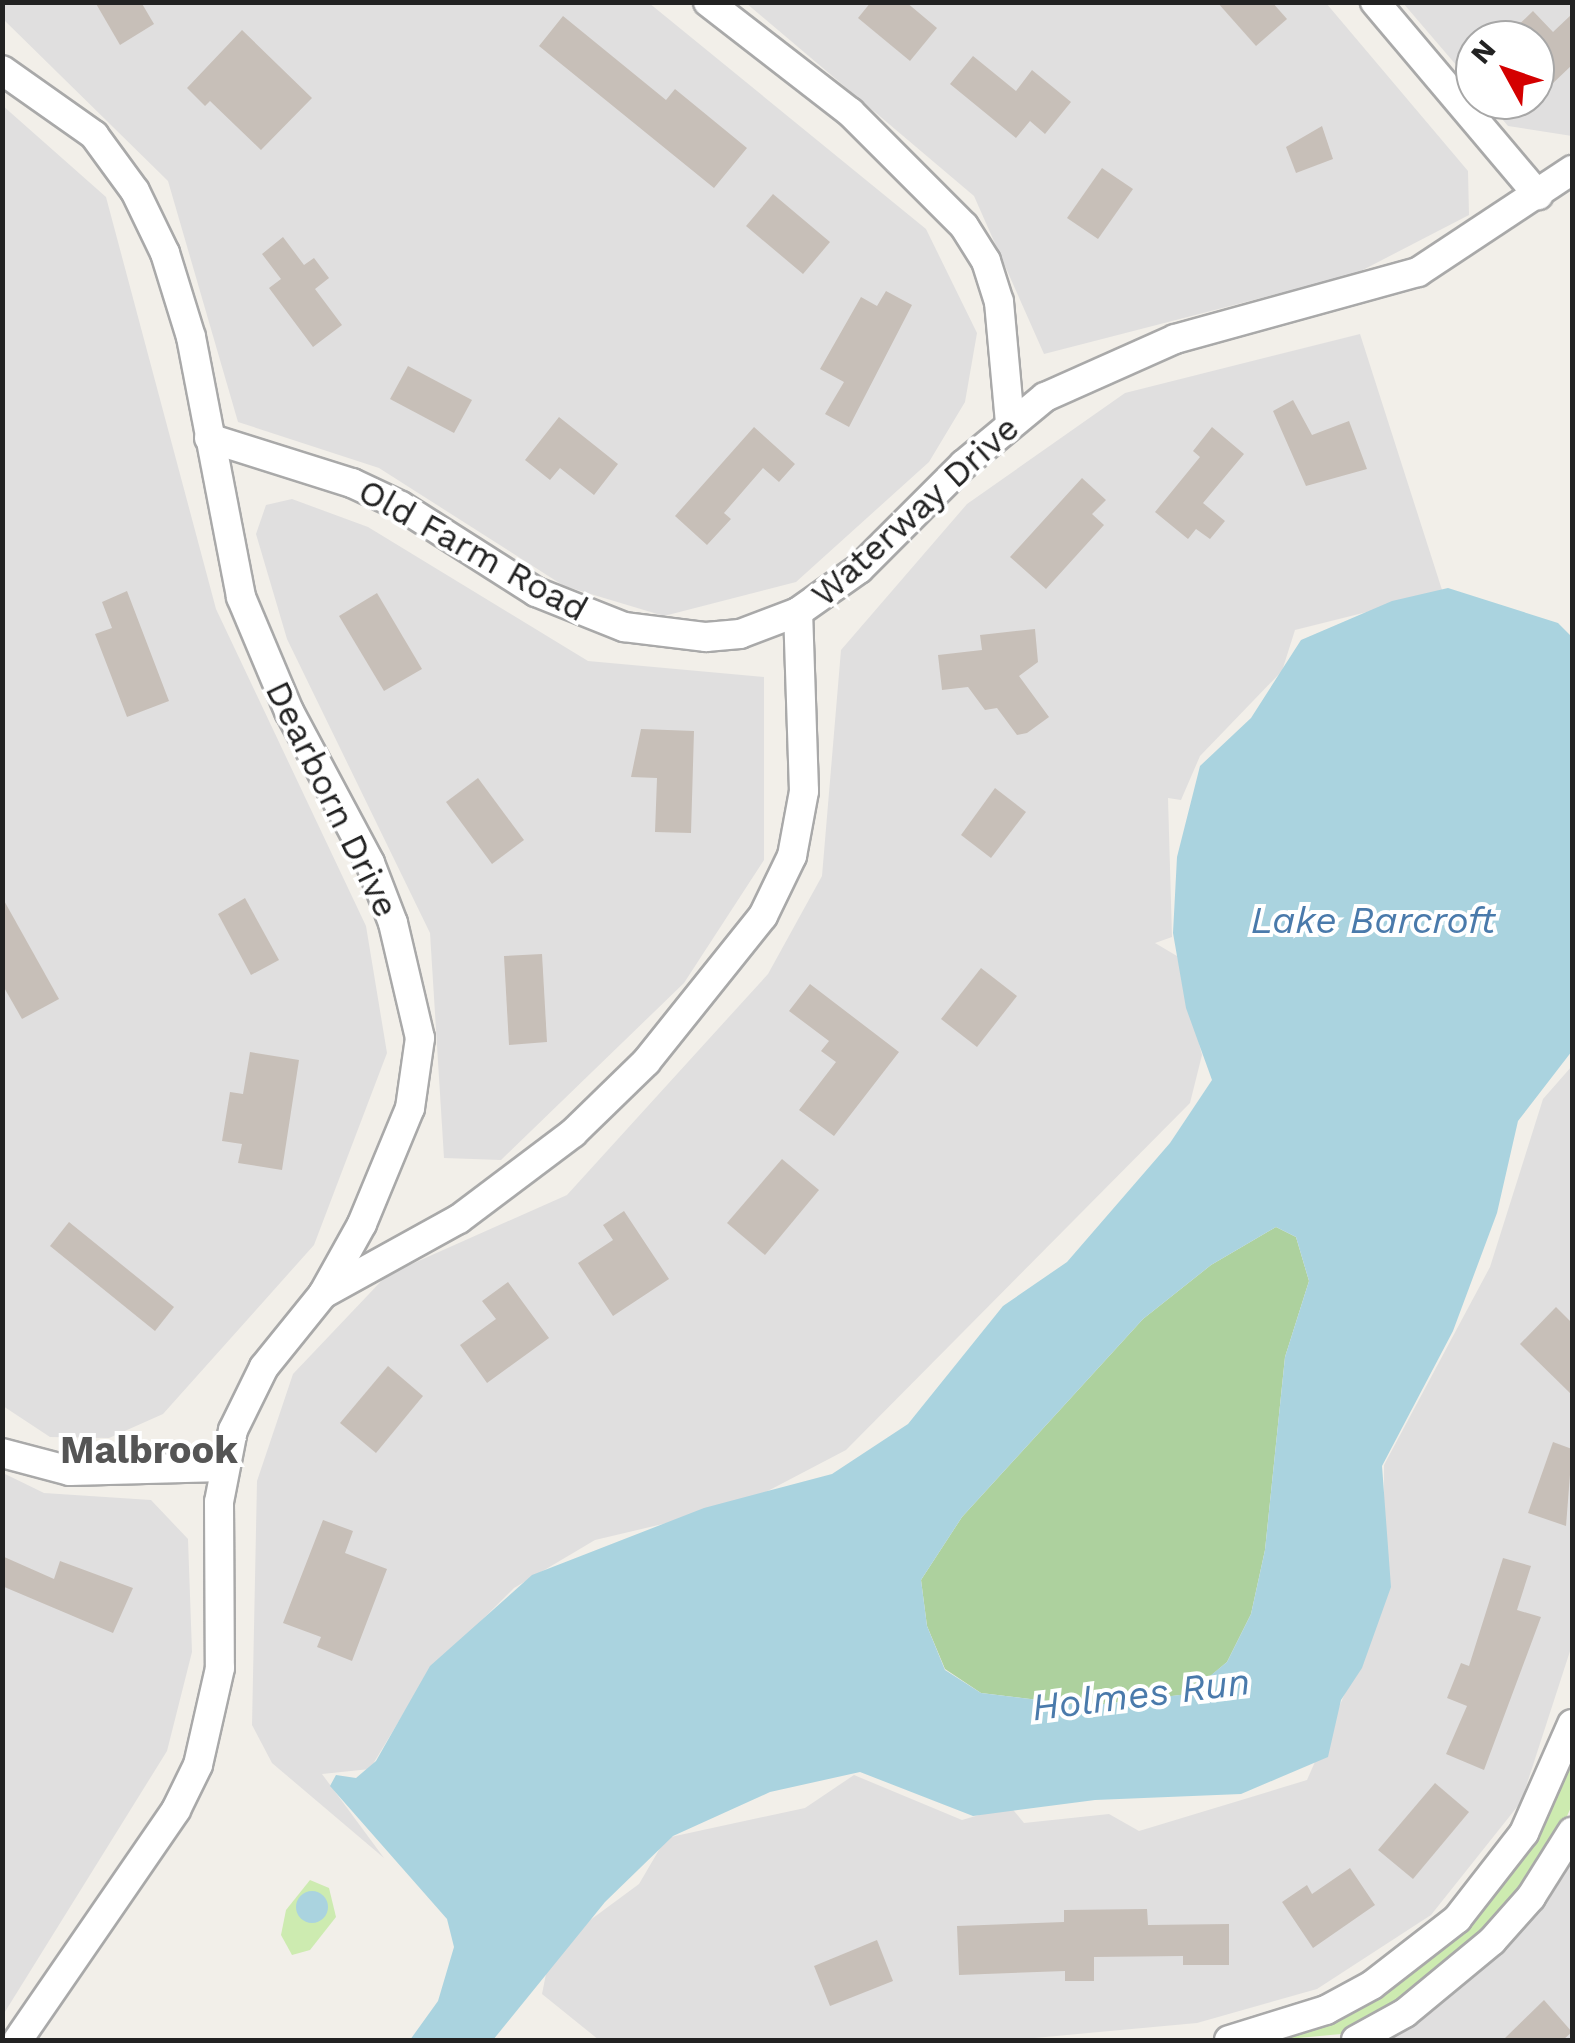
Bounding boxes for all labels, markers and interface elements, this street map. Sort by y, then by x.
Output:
north arrow [1455,20,1555,120]
text: N [1464,33,1502,70]
street label: Waterway Drive [802,407,1028,615]
street label: Old Farm Road [351,470,595,630]
street label: Dearborn Drive [257,674,407,924]
water label: Lake Barcroft [1250,898,1496,944]
district label: Malbrook [60,1428,238,1474]
water label: Holmes Run [1029,1659,1253,1731]

